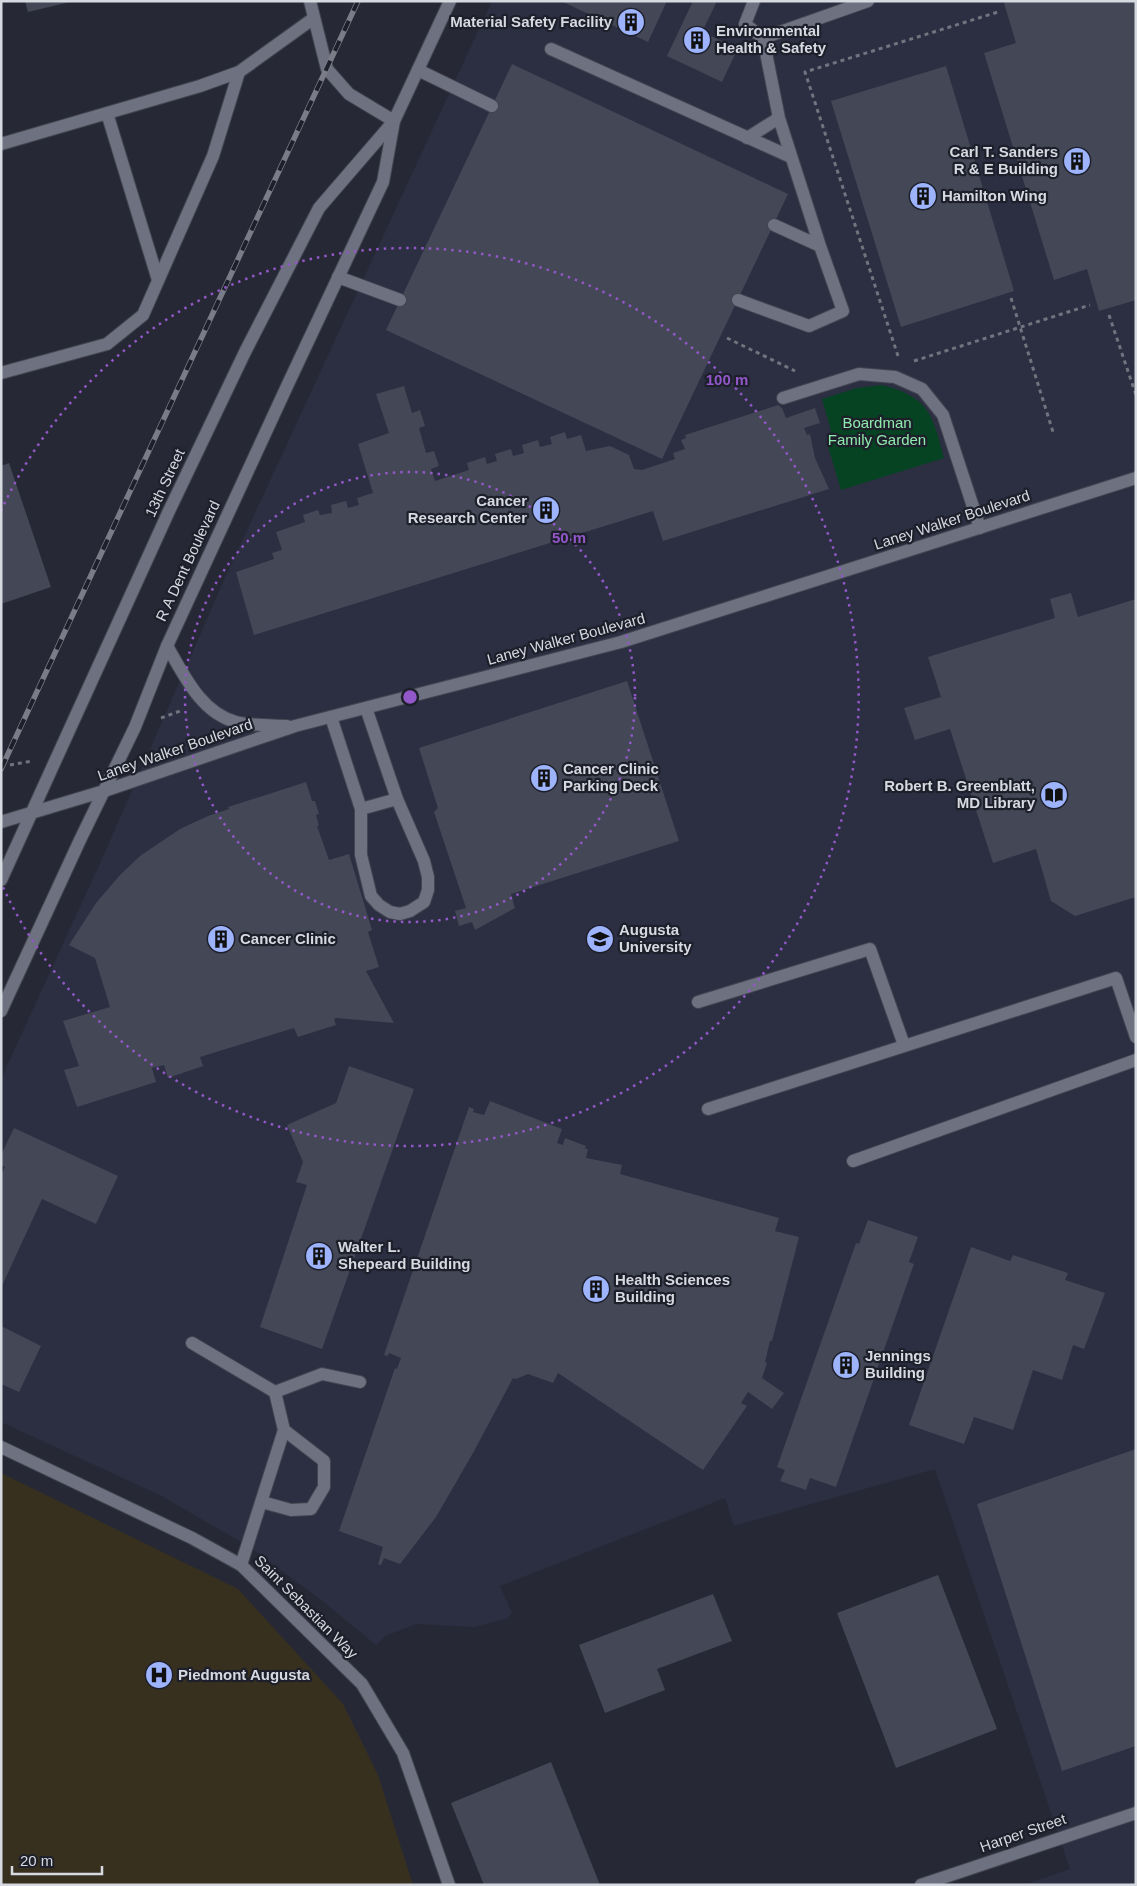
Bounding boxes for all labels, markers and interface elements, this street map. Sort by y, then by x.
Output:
building icon: Material Safety Facility [616,7,646,37]
place label: Material Safety Facility [450,13,613,30]
place label: Environmental Health & Safety [716,22,827,56]
building icon: Environmental Health & Safety [682,25,712,55]
place label: Carl T. Sanders R & E Building [950,143,1058,177]
building icon: Carl T. Sanders R & E Building [1062,146,1092,176]
building icon: Hamilton Wing [908,181,938,211]
place label: Hamilton Wing [942,187,1047,204]
text: 100 m [706,371,748,388]
park label: Boardman Family Garden [828,414,926,448]
street label: 13th Street [141,445,188,520]
street label: Laney Walker Boulevard [872,486,1032,553]
place label: Cancer Research Center [408,492,527,526]
building icon: Cancer Research Center [531,495,561,525]
street label: R A Dent Boulevard [152,498,223,624]
text: 50 m [552,529,586,546]
street label: Laney Walker Boulevard [485,609,647,668]
centre of rings [401,688,419,706]
street label: Laney Walker Boulevard [95,715,255,784]
place label: Cancer Clinic Parking Deck [563,760,659,794]
building icon: Cancer Clinic Parking Deck [529,763,559,793]
place label: Robert B. Greenblatt, MD Library [884,777,1036,811]
library icon: Robert B. Greenblatt, MD Library [1039,780,1069,810]
place label: Augusta University [619,921,692,955]
building icon: Cancer Clinic [206,924,236,954]
school or university icon: Augusta University [585,924,615,954]
place label: Cancer Clinic [240,930,336,947]
place label: Walter L. Shepeard Building [338,1238,471,1272]
building icon: Walter L. Shepeard Building [304,1241,334,1271]
place label: Health Sciences Building [615,1271,730,1305]
building icon: Health Sciences Building [581,1274,611,1304]
place label: Jennings Building [865,1347,931,1381]
building icon: Jennings Building [831,1350,861,1380]
street label: Saint Sebastian Way [251,1552,362,1662]
hospital icon: Piedmont Augusta [144,1660,174,1690]
place label: Piedmont Augusta [178,1666,311,1683]
street label: Harper Street [977,1810,1069,1855]
scale bar [12,1844,102,1876]
text: 20 m [20,1852,53,1869]

